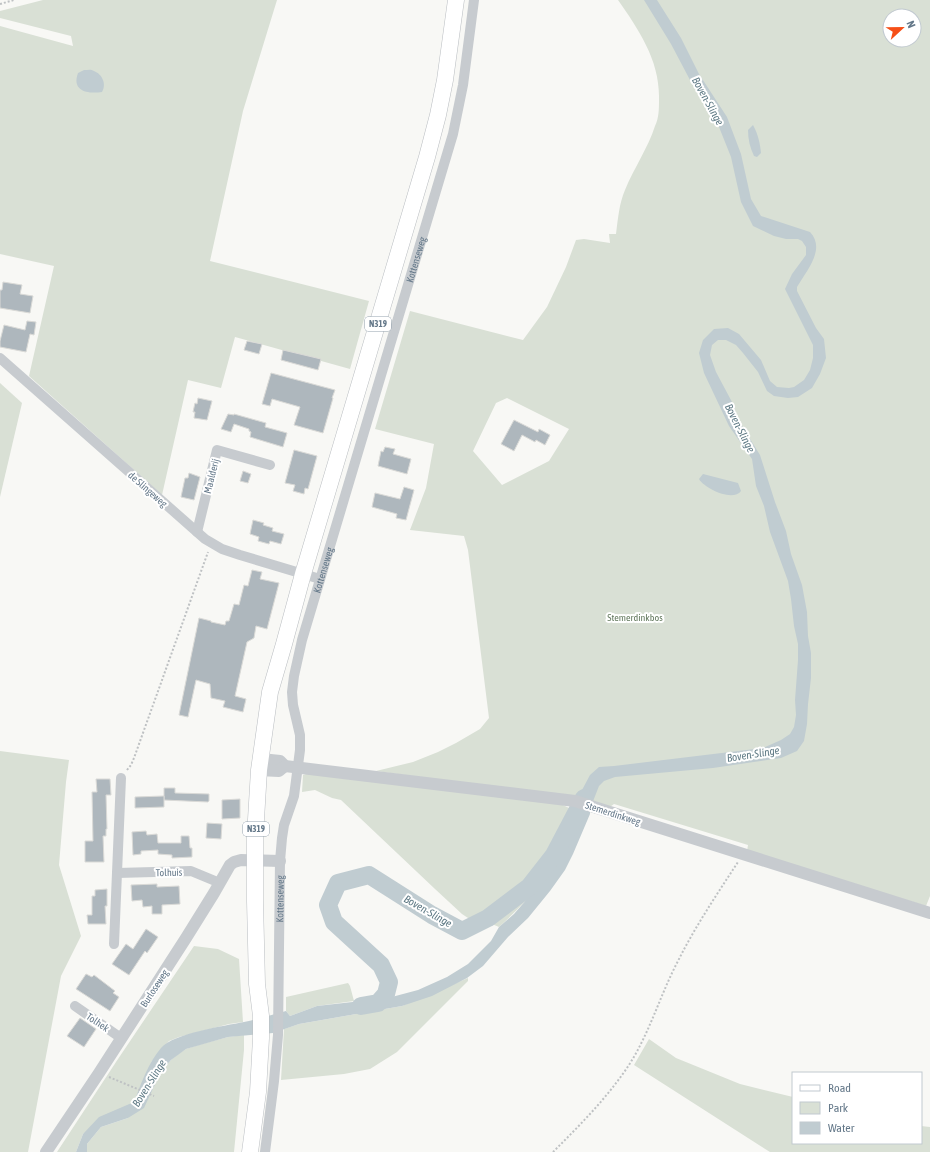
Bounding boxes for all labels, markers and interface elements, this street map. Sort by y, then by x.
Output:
north arrow [882,8,922,48]
text: N [904,19,918,30]
water label: Boven-Slinge [690,75,726,127]
street label: Kottenseweg [404,235,428,284]
road number: N319 [365,317,391,331]
water label: Boven-Slinge [723,402,757,454]
street label: Maalderij [202,458,221,495]
street label: de Slingeweg [126,470,170,510]
street label: Kottenseweg [311,545,336,594]
park label: Stemerdinkbos [607,612,663,623]
water label: Boven-Slinge [726,744,780,764]
street label: Stemerdinkweg [584,799,642,828]
road number: N319 [243,822,269,836]
street label: Tolhuis [156,867,183,878]
street label: Kottenseweg [274,874,286,922]
water label: Boven-Slinge [402,893,454,929]
street label: Burloseweg [138,967,171,1009]
street label: Tolhek [84,1011,112,1034]
water label: Boven-Slinge [130,1057,168,1109]
legend [792,1072,922,1144]
text: Road [828,1081,851,1095]
text: Park [828,1101,849,1115]
text: Water [828,1121,855,1135]

